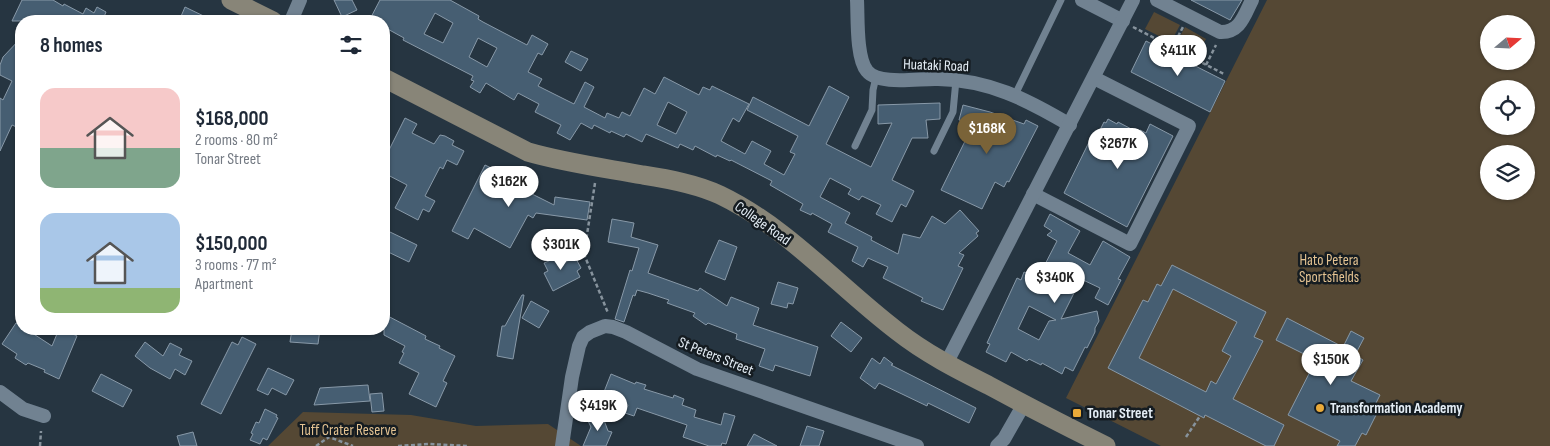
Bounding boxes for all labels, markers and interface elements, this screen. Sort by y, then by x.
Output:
north arrow [1480,15,1535,70]
map controls [1480,15,1535,200]
icon: filters [337,31,365,59]
text: 8 homes [40,33,103,58]
pin: $411K [1143,34,1213,77]
text: $411K [1160,41,1196,60]
street label: Huataki Road [903,55,969,76]
button: locate [1480,80,1535,135]
text: $168,000 [195,106,268,131]
icon: home [80,108,140,168]
pin: $168K [952,112,1022,155]
text: $168K [968,119,1006,138]
pin: $267K [1083,128,1153,170]
text: 2 rooms · 80 m² [195,131,278,150]
text: $267K [1099,134,1137,153]
button: layers [1480,145,1535,200]
text: Tonar Street [195,150,261,169]
pin: $162K [474,166,544,208]
text: $162K [491,172,527,191]
street label: College Road [731,197,795,250]
pin: $301K [526,228,596,271]
text: $150,000 [195,231,268,256]
icon: home [80,233,140,293]
text: $301K [542,235,580,254]
park label: Hato Petera Sportsfields [1299,251,1359,287]
text: 3 rooms · 77 m² [195,256,277,275]
pin: $340K [1020,262,1090,304]
text: $340K [1036,268,1074,287]
text: Apartment [195,275,253,294]
street label: St Peters Street [675,333,757,380]
pin: $150K [1296,344,1366,386]
text: $150K [1312,350,1350,369]
pin: $419K [563,390,633,432]
text: $419K [579,396,617,415]
place label: Transformation Academy [1330,399,1463,418]
marker: Transformation Academy [1314,402,1326,414]
place label: Tonar Street [1087,404,1153,423]
marker: Tonar Street [1071,407,1083,419]
park label: Tuff Crater Reserve [300,421,396,440]

